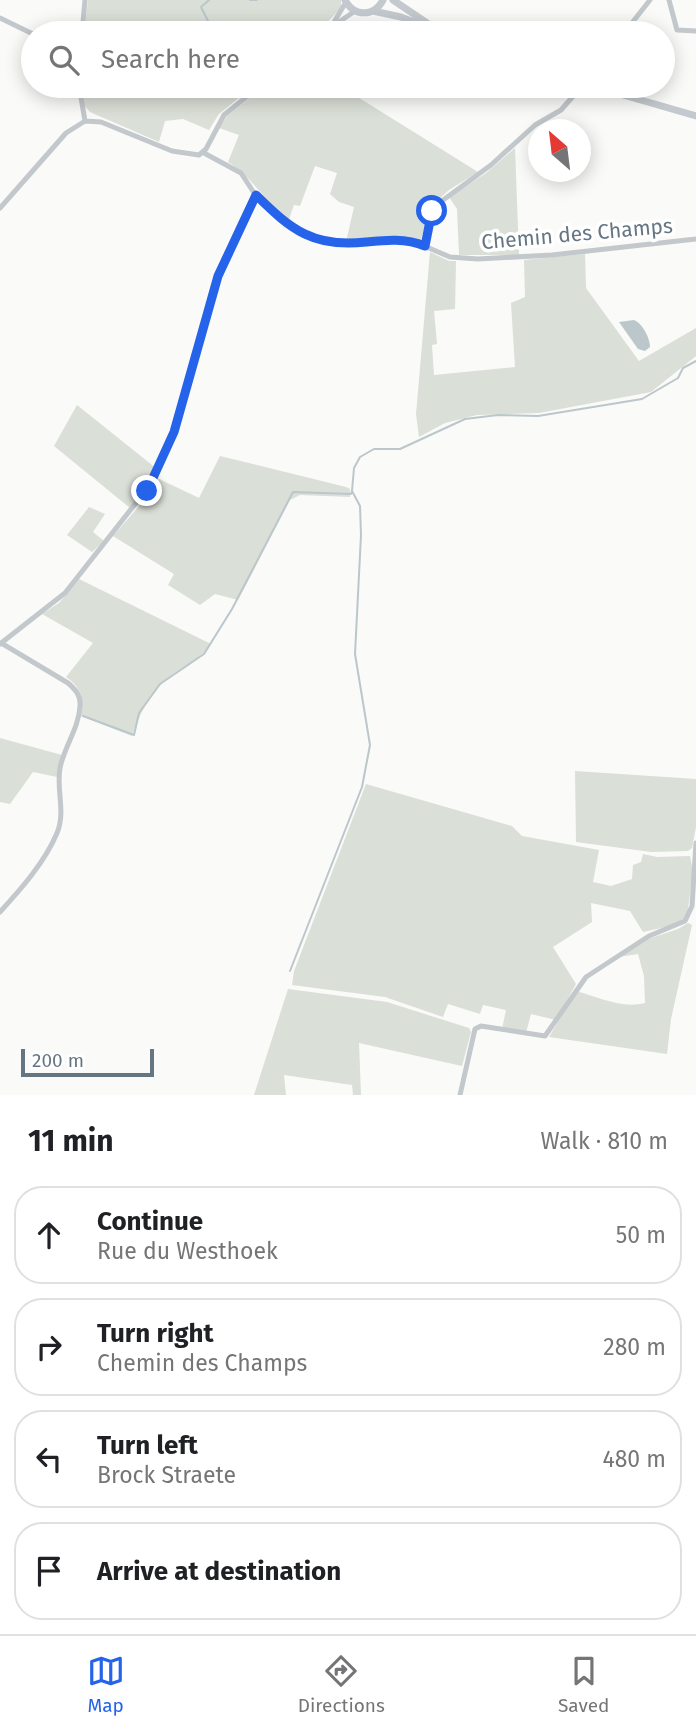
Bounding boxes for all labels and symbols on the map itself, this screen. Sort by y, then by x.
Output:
north arrow [528,119,591,182]
route start [416,195,447,226]
street label: Chemin des Champs [480,213,674,255]
route end [131,475,162,506]
scale bar [21,1046,154,1078]

